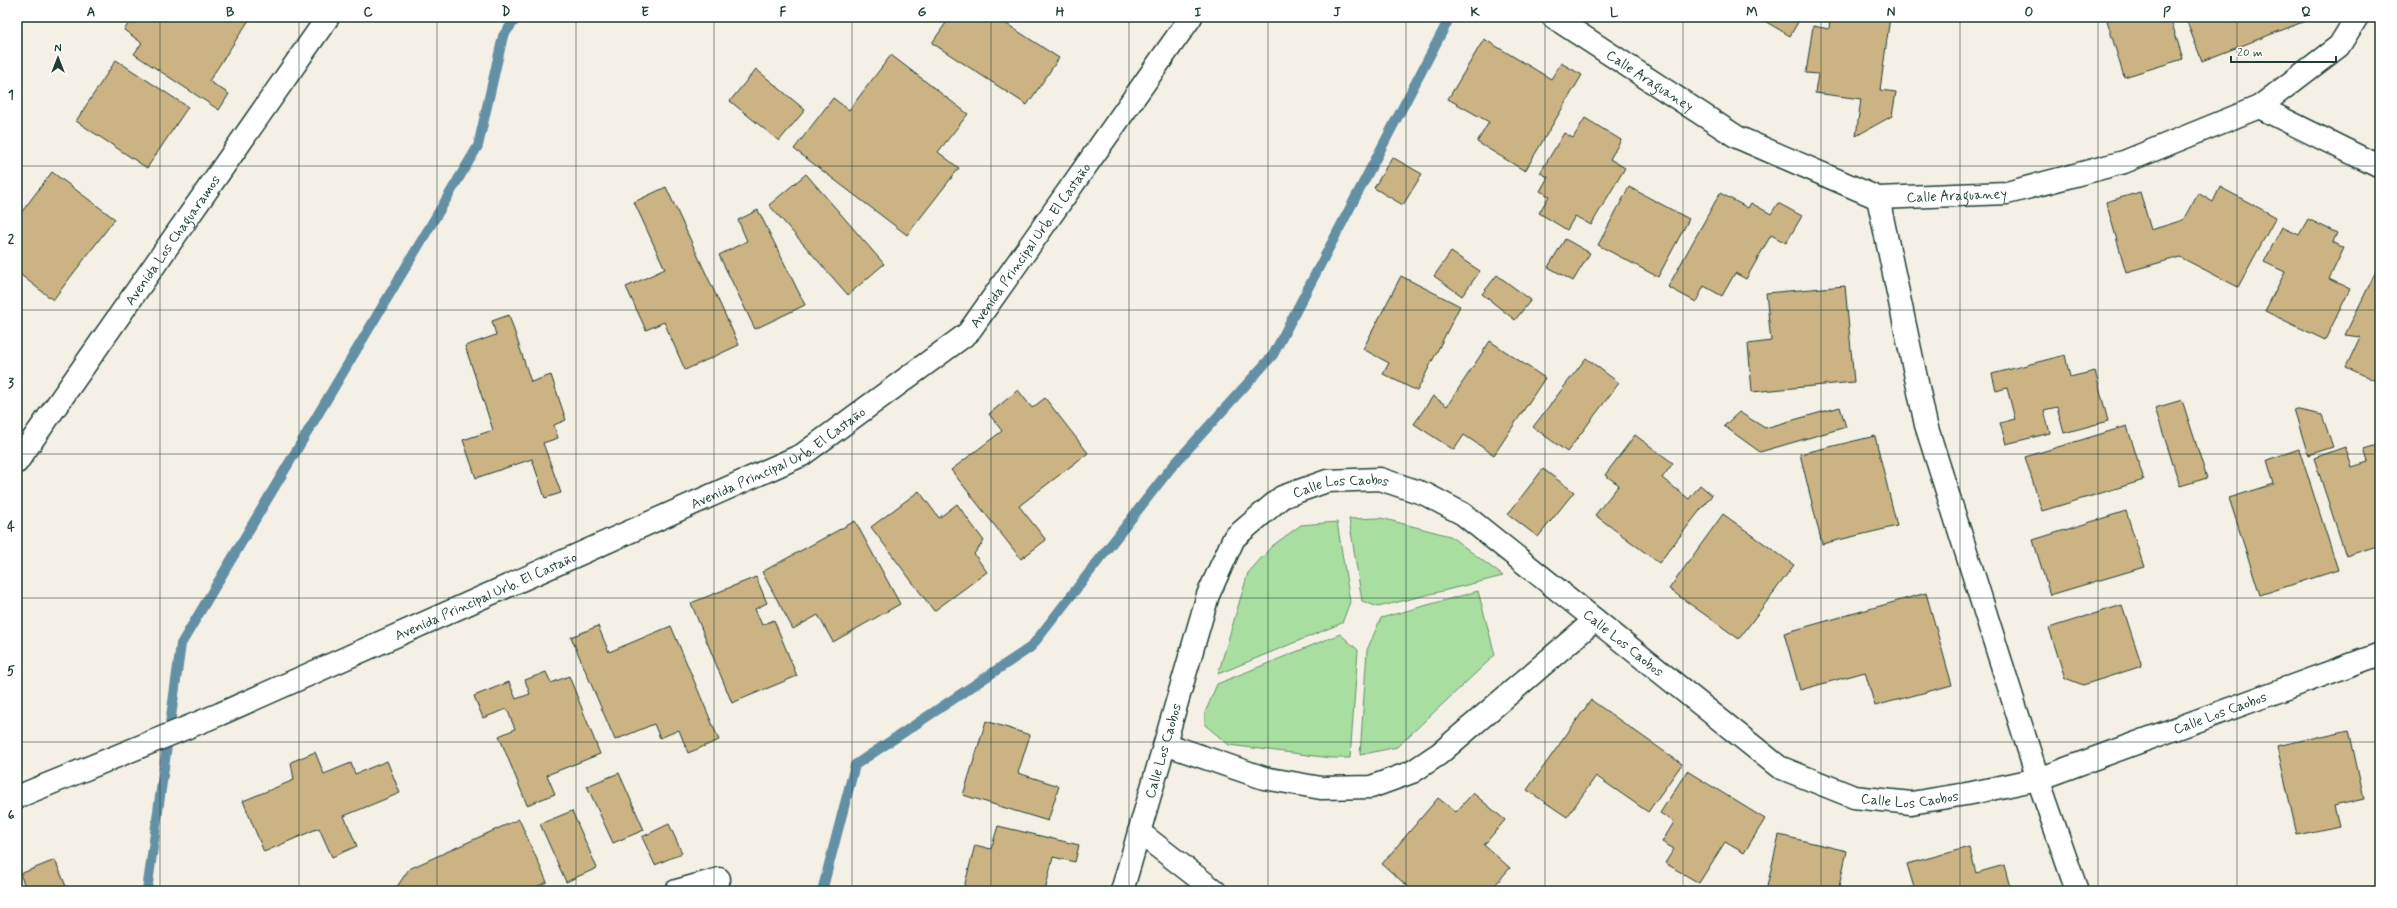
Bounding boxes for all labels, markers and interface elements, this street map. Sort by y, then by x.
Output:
text: A [87,4,95,21]
text: B [226,4,235,21]
text: C [363,4,373,21]
text: D [502,4,511,21]
text: E [641,4,649,21]
text: F [780,4,787,21]
text: G [918,4,927,21]
text: H [1056,4,1065,21]
text: I [1195,4,1202,21]
text: J [1333,4,1341,21]
text: K [1470,4,1480,21]
text: L [1610,4,1619,21]
text: M [1746,4,1758,21]
text: N [1887,4,1896,21]
text: O [2025,4,2034,21]
text: P [2163,4,2171,21]
text: Q [2301,4,2311,21]
north arrow [38,38,78,78]
scale bar [2231,38,2336,64]
text: N [54,42,62,56]
text: 20 m [2237,45,2263,61]
street label: Calle Araguaney [1603,46,1697,116]
text: 1 [8,87,14,104]
street label: Avenida Principal Urb. El Castaño [966,160,1095,332]
street label: Avenida Los Chaguaramos [121,172,225,309]
street label: Calle Araguaney [1906,185,2007,207]
text: 2 [8,231,15,248]
text: 3 [8,375,14,392]
street label: Avenida Principal Urb. El Castaño [688,403,870,513]
street label: Calle Los Caobos [1291,471,1391,502]
text: 4 [7,519,15,536]
street label: Avenida Principal Urb. El Castaño [392,548,580,645]
street label: Calle Los Caobos [1579,606,1667,681]
text: 5 [7,663,15,680]
street label: Calle Los Caobos [2171,688,2269,739]
street label: Calle Los Caobos [1141,701,1186,801]
street label: Calle Los Caobos [1860,787,1960,813]
text: 6 [8,807,15,824]

